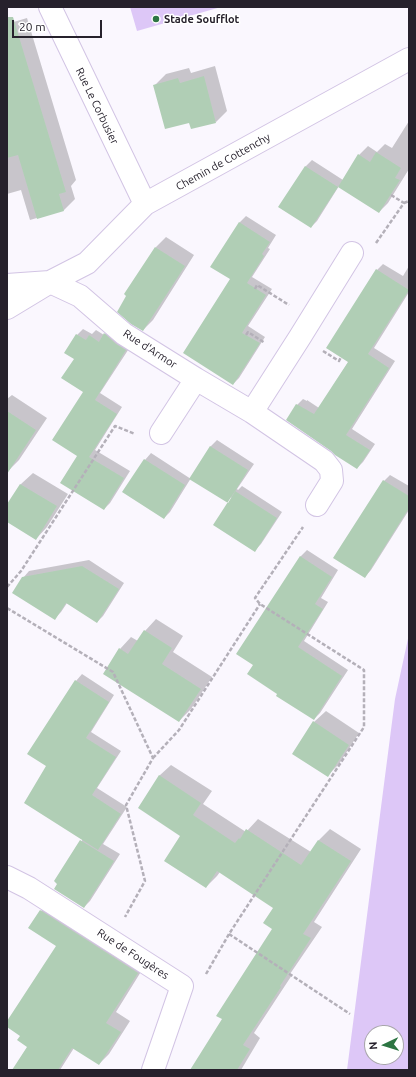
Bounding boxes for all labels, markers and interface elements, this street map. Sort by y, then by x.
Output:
scale bar [14,12,104,38]
place label: Stade Soufflot [164,12,239,26]
marker: Stade Soufflot [151,14,161,24]
text: 20 m [19,20,46,33]
street label: Rue Le Corbusier [73,66,121,146]
street label: Chemin de Cottenchy [174,131,272,193]
street label: Rue d'Armor [121,327,179,371]
street label: Rue de Fougères [95,926,171,982]
north arrow [364,1025,404,1065]
text: N [367,1041,379,1050]

